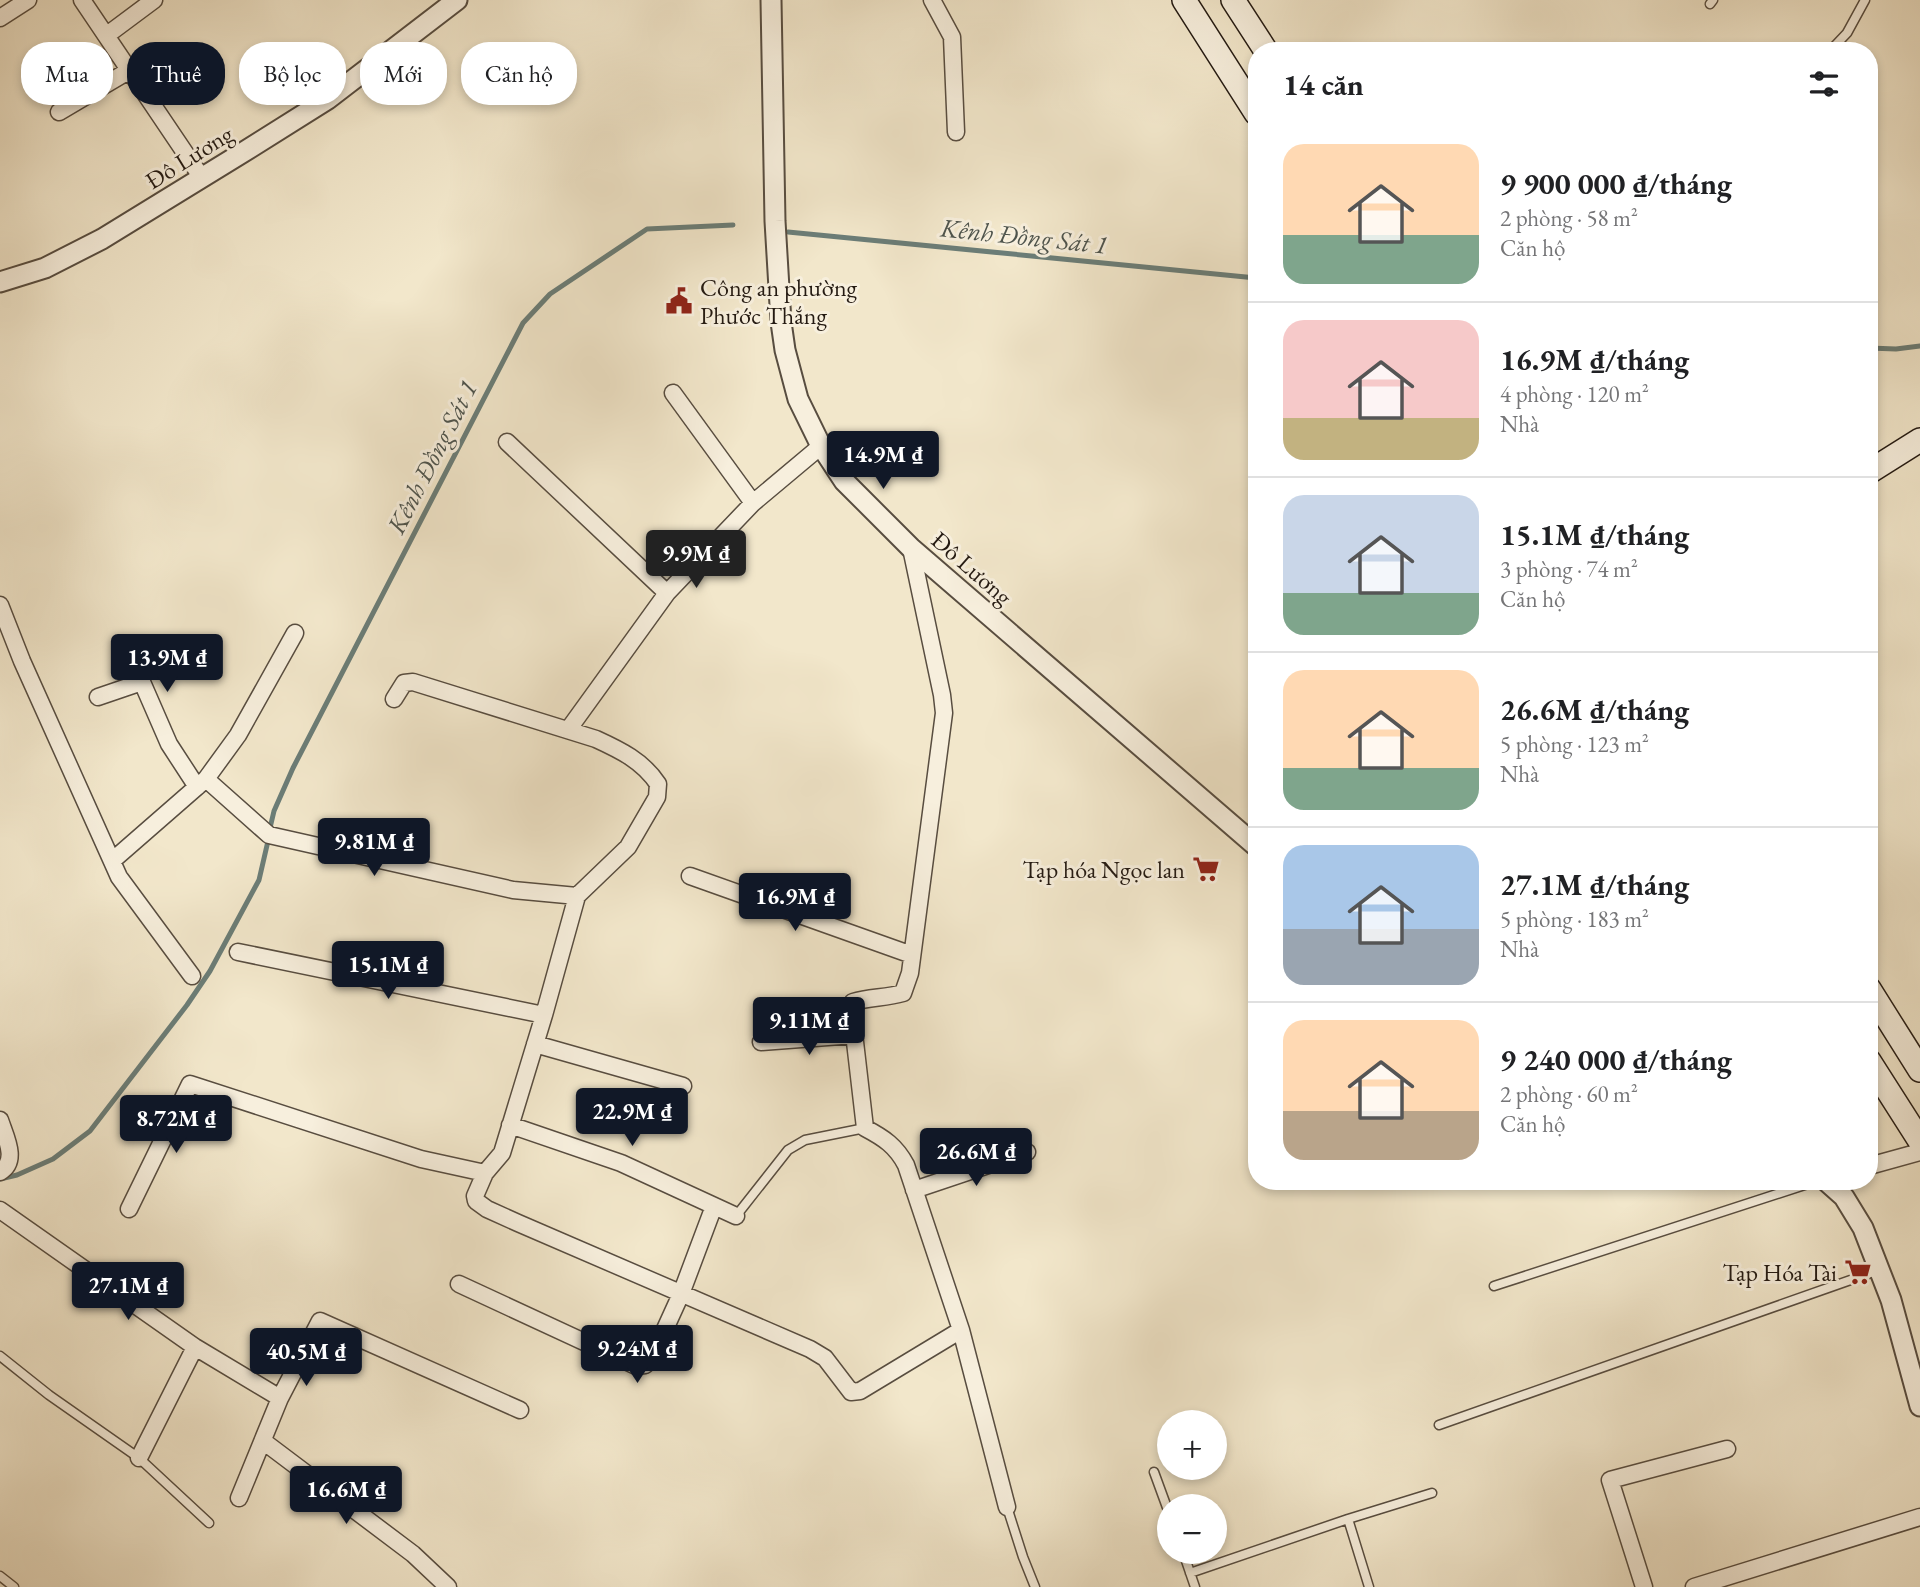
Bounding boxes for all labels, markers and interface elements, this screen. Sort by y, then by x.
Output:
chip: Mua [21,42,113,105]
chip: Thuê [127,42,225,105]
chip: Bộ lọc [239,42,346,105]
chip: Mới [360,42,447,105]
chip: Căn hộ [461,42,577,105]
text: 14 căn [1283,65,1364,104]
icon: filters [1805,65,1843,103]
street label: Đô Lương [139,118,239,196]
text: 9 900 000 ₫/tháng [1500,164,1732,203]
icon: home [1339,172,1423,256]
text: 2 phòng · 58 m² [1500,203,1638,233]
water label: Kênh Đồng Sát 1 [938,210,1109,262]
text: Căn hộ [1500,233,1565,263]
place label: Công an phường Phước Thắng [700,272,858,331]
public building icon: Công an phường Phước Thắng [664,286,694,316]
text: 16.9M ₫/tháng [1500,340,1689,379]
icon: home [1339,348,1423,432]
water label: Kênh Đồng Sát 1 [378,375,485,540]
text: 4 phòng · 120 m² [1500,379,1649,409]
text: Nhà [1500,409,1539,439]
pin: 14.9M ₫ [818,432,948,491]
text: 14.9M ₫ [843,439,923,469]
text: 15.1M ₫/tháng [1500,515,1689,554]
icon: home [1339,523,1423,607]
street label: Đô Lương [925,524,1019,612]
pin: 9.9M ₫ [639,530,753,590]
text: 9.9M ₫ [662,538,730,568]
text: 3 phòng · 74 m² [1500,554,1638,584]
text: Căn hộ [1500,584,1565,614]
pin: 13.9M ₫ [102,634,232,694]
text: 13.9M ₫ [127,642,207,672]
text: 26.6M ₫/tháng [1500,690,1689,729]
icon: home [1339,698,1423,782]
text: 5 phòng · 123 m² [1500,729,1649,759]
text: Nhà [1500,759,1539,789]
pin: 9.81M ₫ [309,818,439,878]
text: 9.81M ₫ [334,826,414,856]
place label: Tạp hóa Ngọc lan [1023,854,1185,885]
supermarket icon: Tạp hóa Ngọc lan [1191,854,1221,884]
text: 27.1M ₫/tháng [1500,865,1689,904]
icon: home [1339,873,1423,957]
pin: 16.9M ₫ [730,874,860,933]
text: 16.9M ₫ [755,881,835,911]
text: 5 phòng · 183 m² [1500,904,1649,934]
text: Nhà [1500,934,1539,964]
pin: 15.1M ₫ [323,942,453,1001]
text: 15.1M ₫ [348,949,428,979]
pin: 9.11M ₫ [744,998,874,1057]
text: 9.11M ₫ [769,1005,849,1035]
text: 9 240 000 ₫/tháng [1500,1040,1732,1079]
icon: home [1339,1048,1423,1132]
text: 2 phòng · 60 m² [1500,1079,1638,1109]
pin: 22.9M ₫ [567,1088,697,1148]
pin: 8.72M ₫ [111,1096,241,1155]
text: 22.9M ₫ [592,1096,672,1126]
text: 8.72M ₫ [136,1103,216,1133]
text: Căn hộ [1500,1109,1565,1139]
pin: 26.6M ₫ [911,1128,1041,1188]
text: 26.6M ₫ [936,1136,1016,1166]
place label: Tạp Hóa Tài [1722,1257,1837,1288]
supermarket icon: Tạp Hóa Tài [1843,1257,1873,1287]
pin: 27.1M ₫ [63,1262,193,1322]
text: 27.1M ₫ [88,1270,168,1300]
pin: 9.24M ₫ [572,1326,702,1385]
pin: 40.5M ₫ [241,1328,371,1388]
text: 9.24M ₫ [597,1333,677,1363]
text: 40.5M ₫ [266,1336,346,1366]
map controls [1157,1410,1227,1564]
button: + [1157,1410,1227,1480]
pin: 16.6M ₫ [281,1466,411,1526]
text: 16.6M ₫ [306,1474,386,1504]
button: − [1157,1494,1227,1564]

